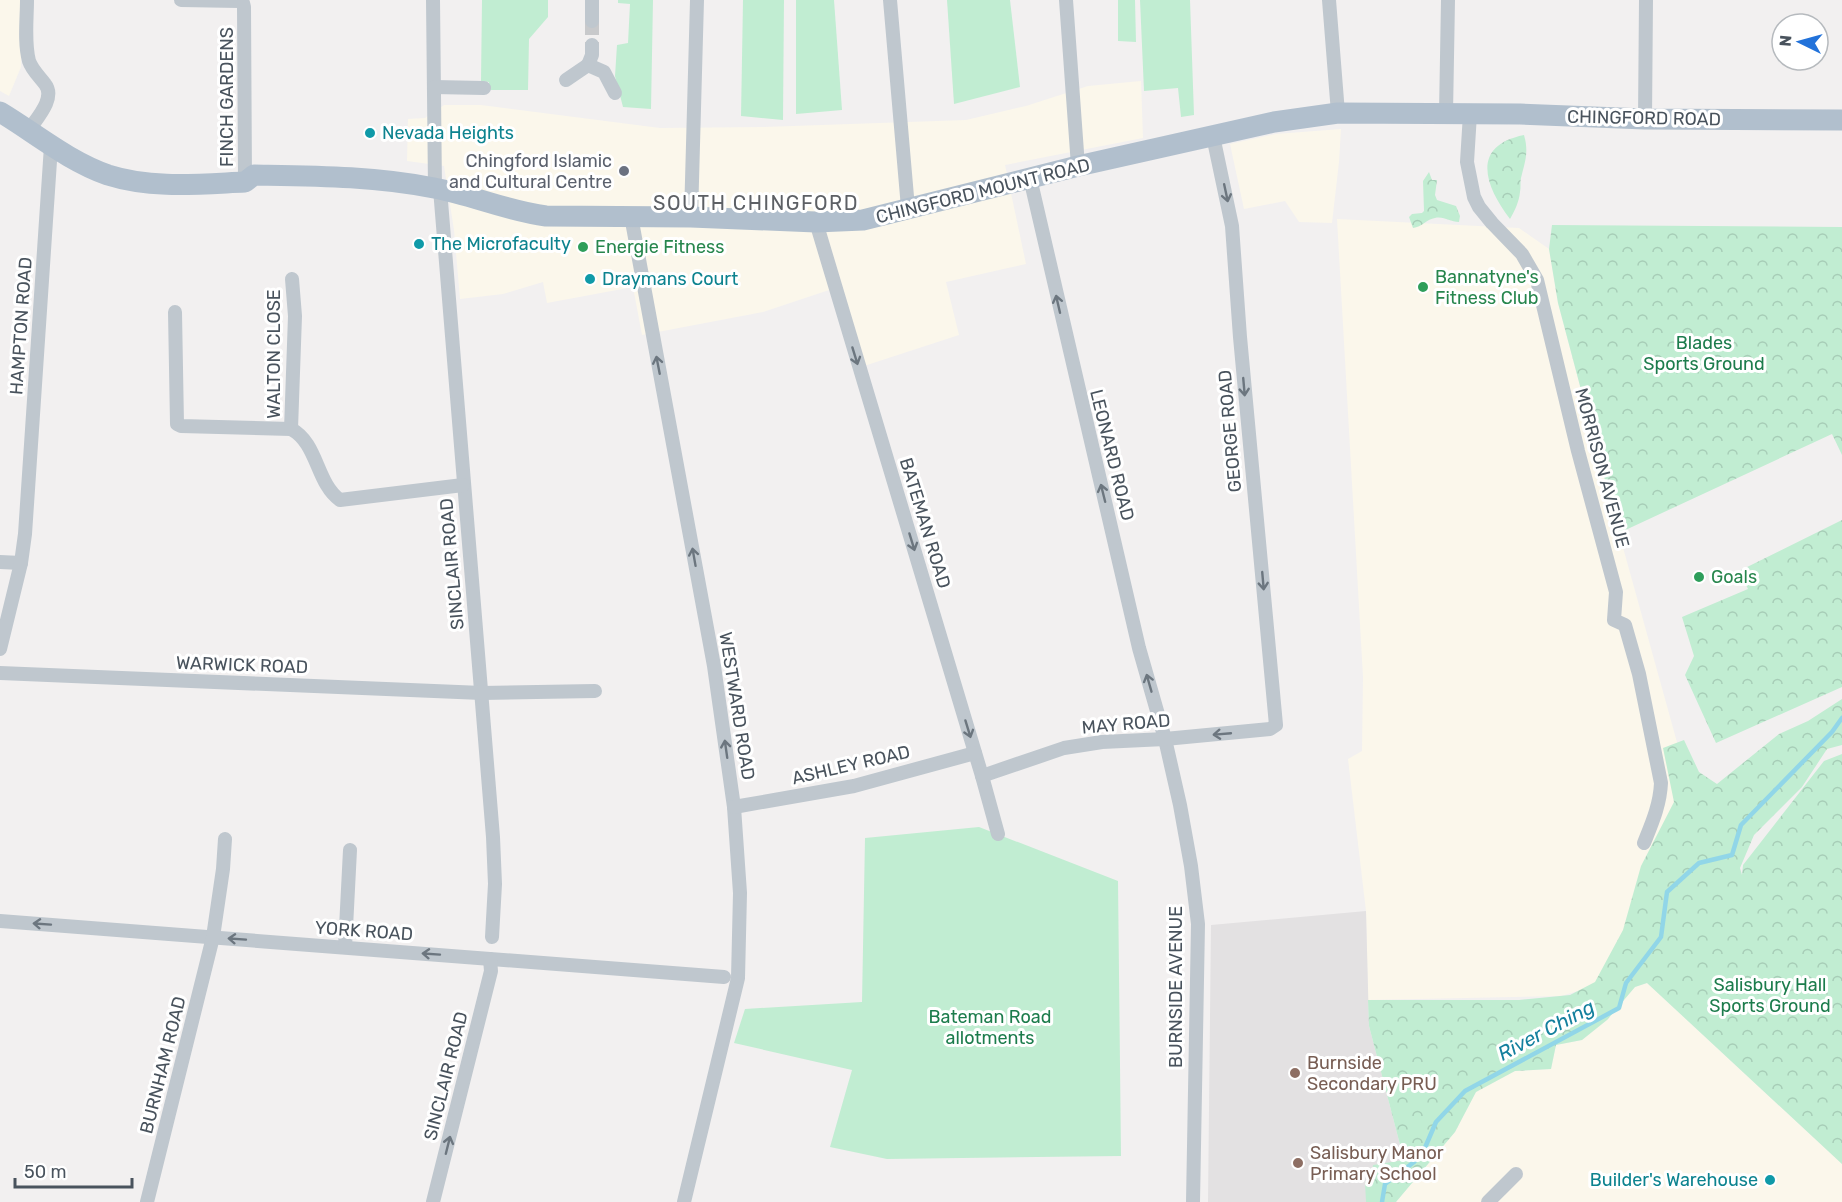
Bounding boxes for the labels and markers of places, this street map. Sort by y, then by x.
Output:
place label: Nevada Heights [382,122,514,144]
marker: Nevada Heights [363,126,377,140]
place label: Chingford Islamic and Cultural Centre [449,150,612,193]
marker: Chingford Islamic and Cultural Centre [617,164,631,178]
place label: The Microfaculty [431,233,571,255]
place label: Energie Fitness [595,236,724,258]
marker: The Microfaculty [412,237,426,251]
marker: Energie Fitness [576,240,590,254]
place label: Bannatyne's Fitness Club [1435,266,1539,309]
place label: Draymans Court [602,268,738,290]
marker: Draymans Court [583,272,597,286]
marker: Bannatyne's Fitness Club [1416,280,1430,294]
place label: Goals [1711,566,1757,588]
marker: Goals [1692,570,1706,584]
place label: Burnside Secondary PRU [1307,1052,1437,1095]
marker: Burnside Secondary PRU [1288,1066,1302,1080]
place label: Salisbury Manor Primary School [1310,1142,1444,1185]
marker: Salisbury Manor Primary School [1291,1156,1305,1170]
place label: Builder's Warehouse [1590,1169,1758,1191]
marker: Builder's Warehouse [1763,1173,1777,1187]

